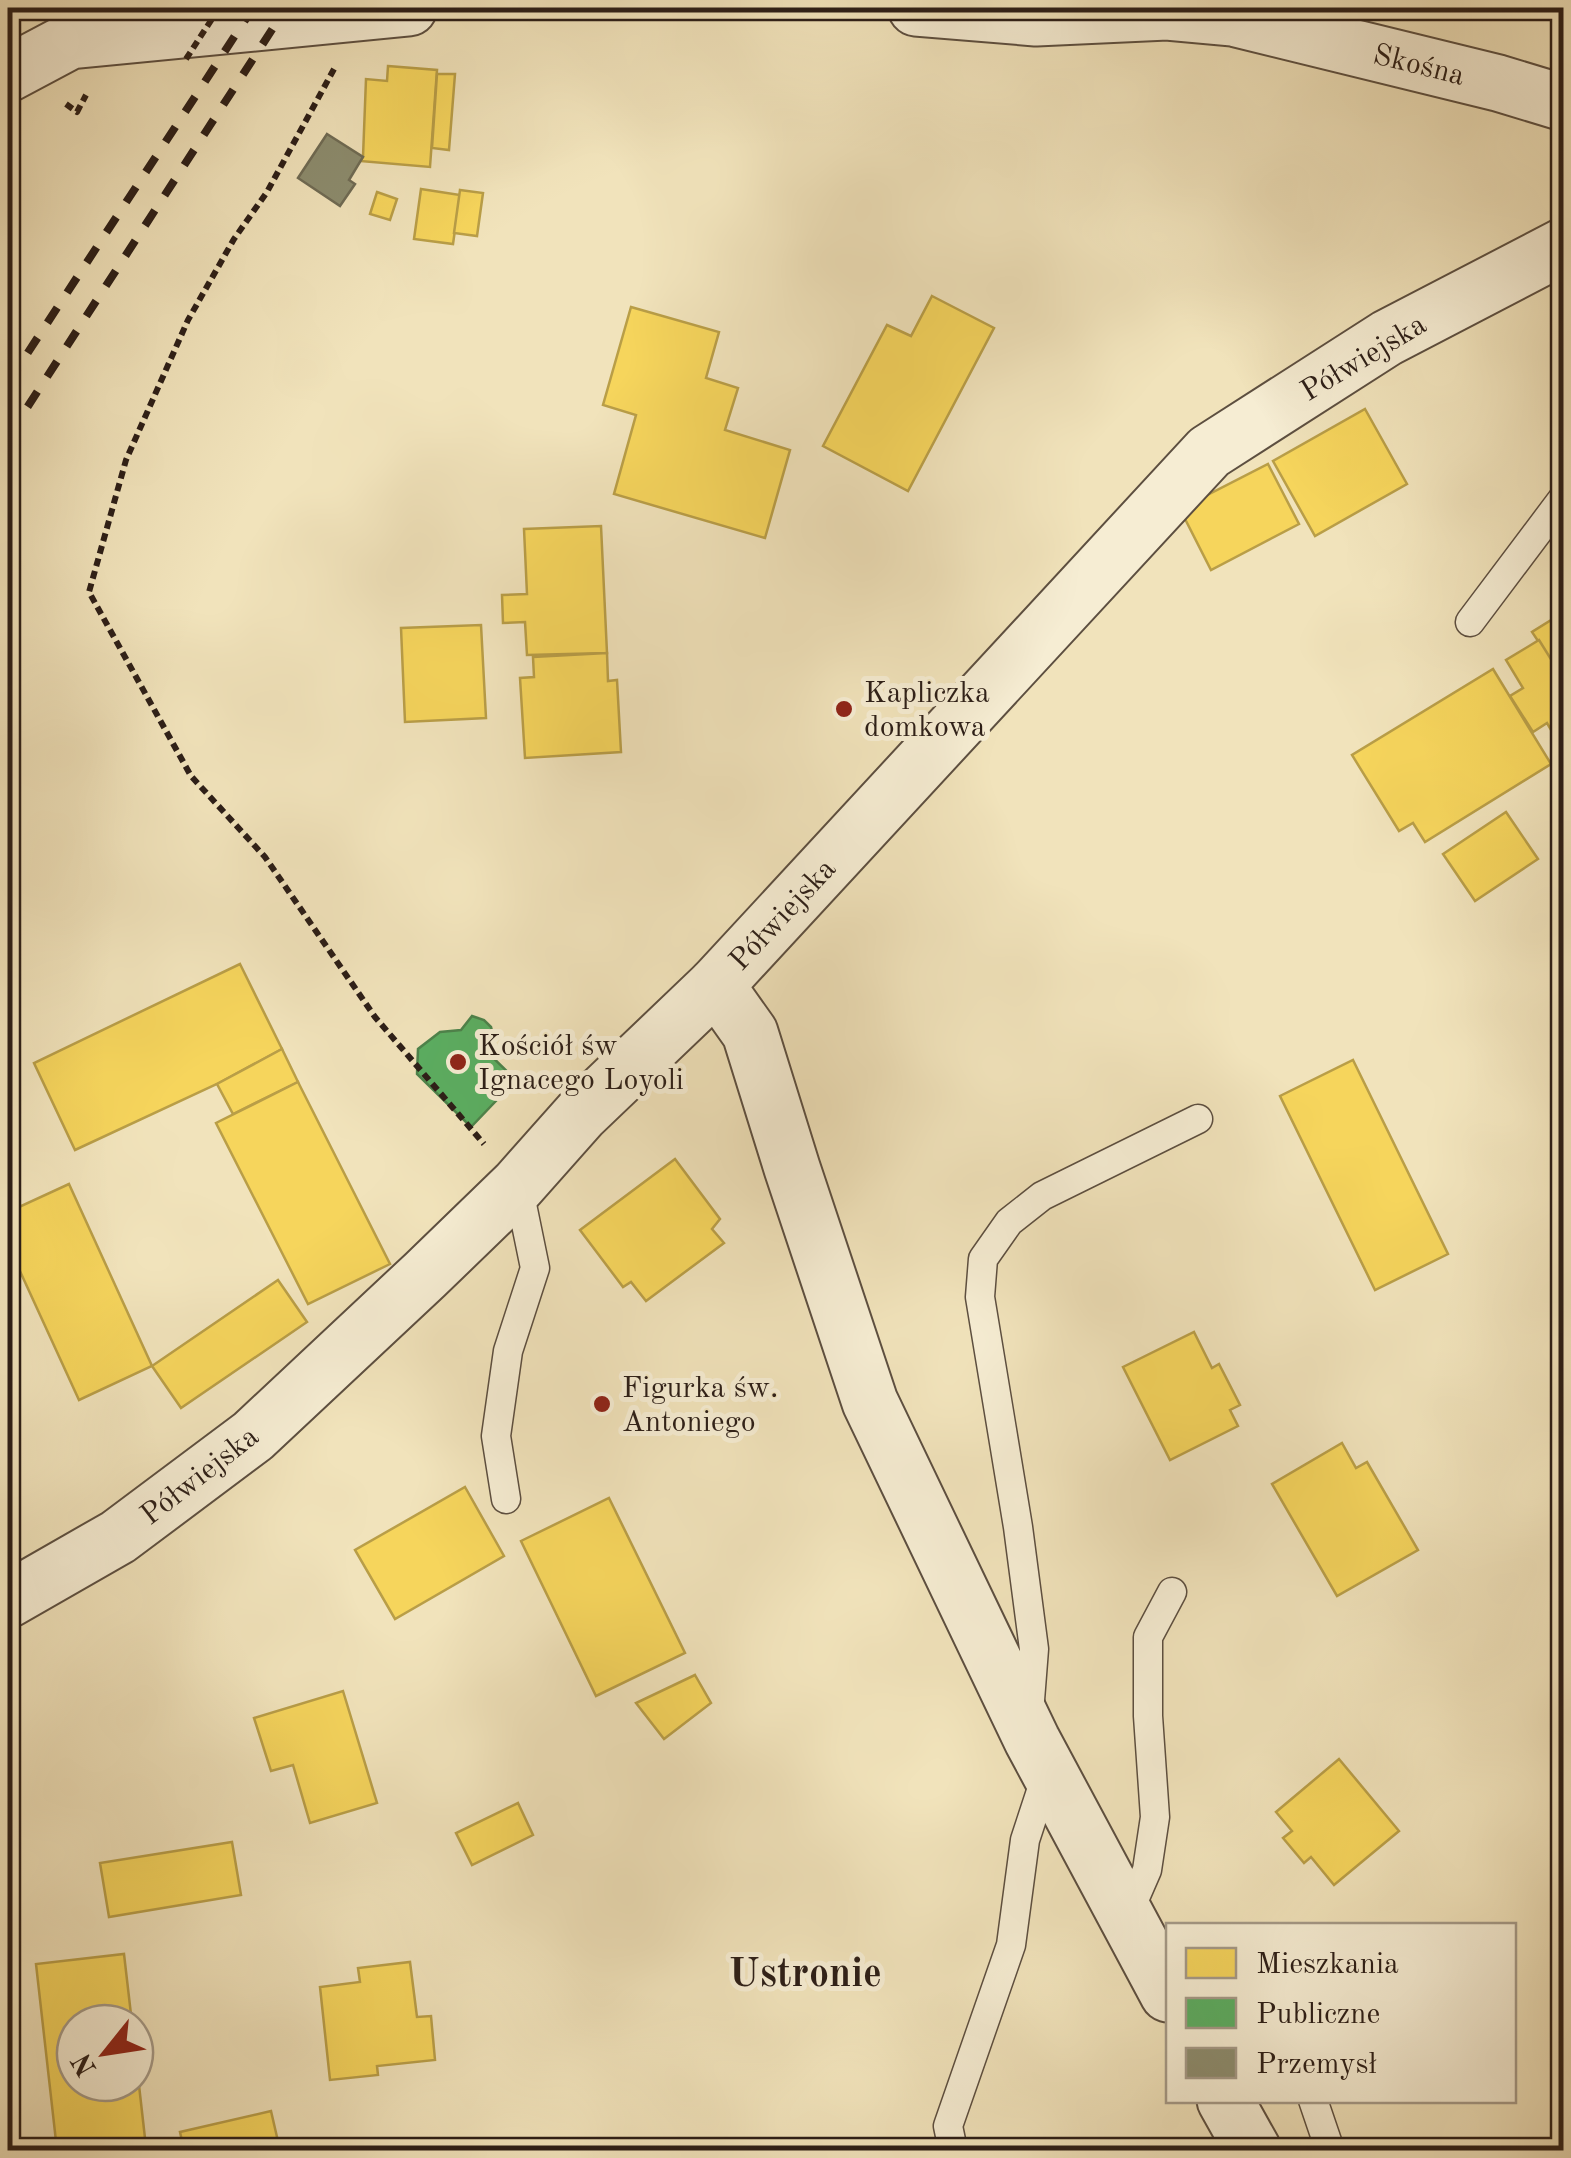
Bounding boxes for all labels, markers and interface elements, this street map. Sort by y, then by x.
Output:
street label: Skośna [1370,40,1467,92]
street label: Półwiejska [1296,310,1432,408]
place label: Kapliczka domkowa [864,679,990,743]
marker: Kapliczka domkowa [833,698,855,720]
street label: Półwiejska [725,854,842,977]
place label: Kościół św Ignacego Loyoli [478,1032,684,1096]
marker: Kościół św Ignacego Loyoli [447,1051,469,1073]
place label: Figurka św. Antoniego [622,1374,778,1438]
marker: Figurka św. Antoniego [591,1393,613,1415]
street label: Półwiejska [136,1421,265,1532]
legend [1166,1923,1516,2103]
text: Mieszkania [1256,1950,1399,1980]
district label: Ustronie [728,1956,882,1996]
text: Publiczne [1256,2000,1380,2030]
north arrow [55,2003,155,2103]
text: N [68,2047,103,2080]
text: Przemysł [1256,2050,1377,2080]

